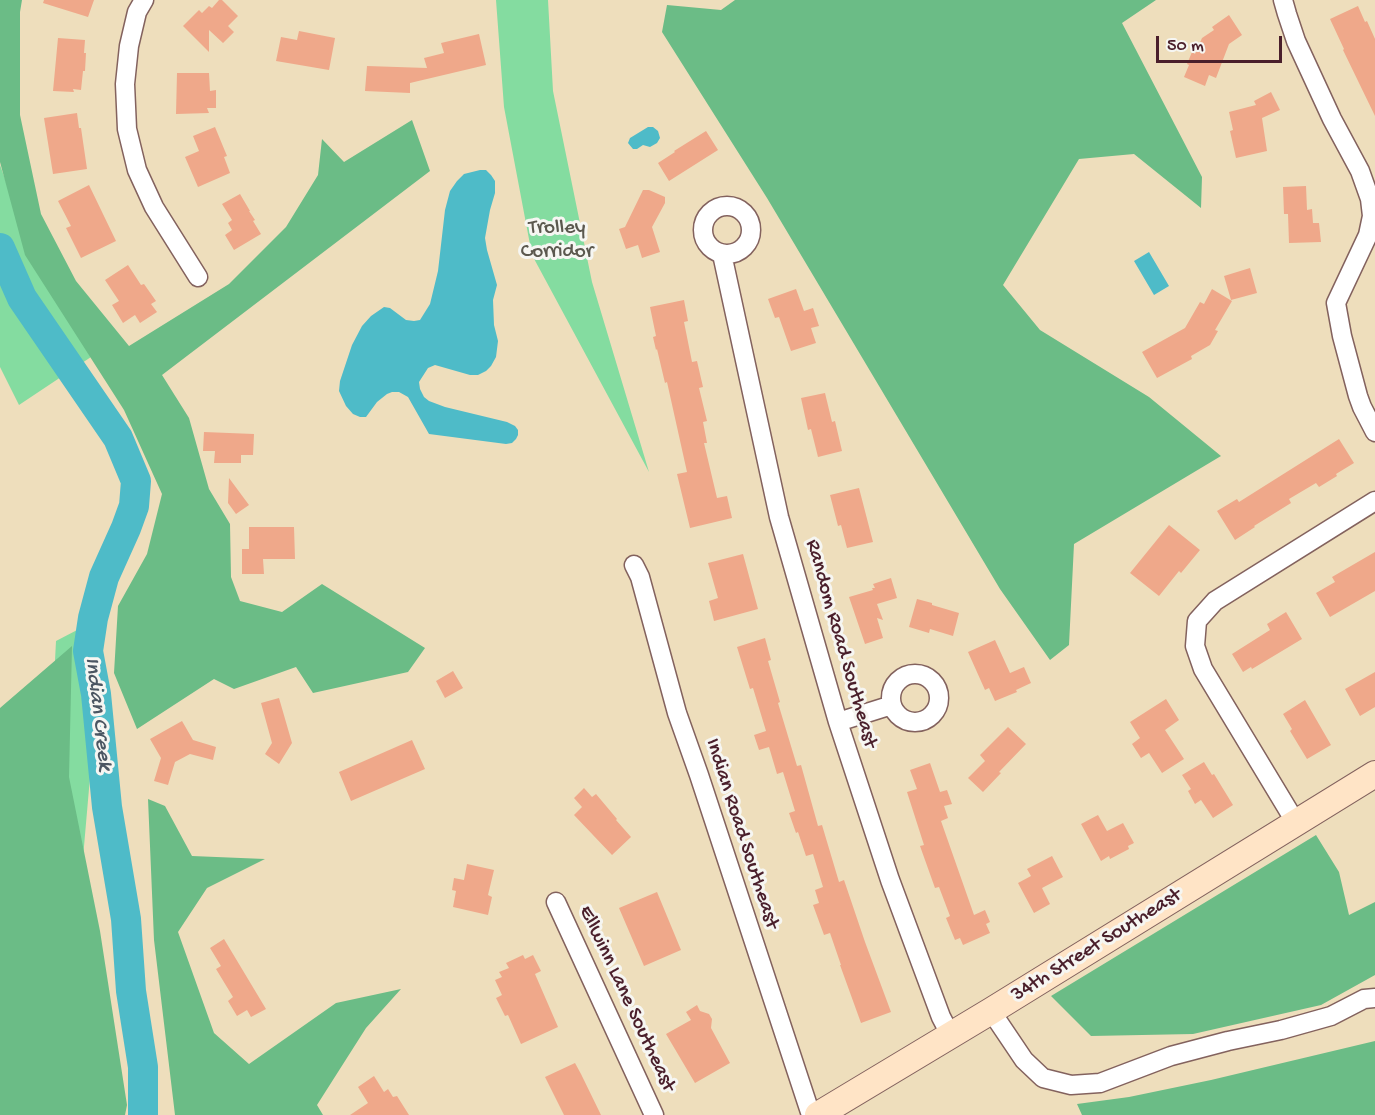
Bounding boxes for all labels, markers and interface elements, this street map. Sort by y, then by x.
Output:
scale bar [1159,24,1285,62]
text: 50 m [1167,36,1204,57]
park label: Trolley Corridor [521,216,593,266]
street label: Random Road Southeast [798,537,882,751]
water label: Indian Creek [77,656,117,772]
street label: Indian Road Southeast [698,736,784,932]
street label: 34th Street Southeast [1007,883,1187,1009]
street label: Ellwinn Lane Southeast [572,902,680,1096]

